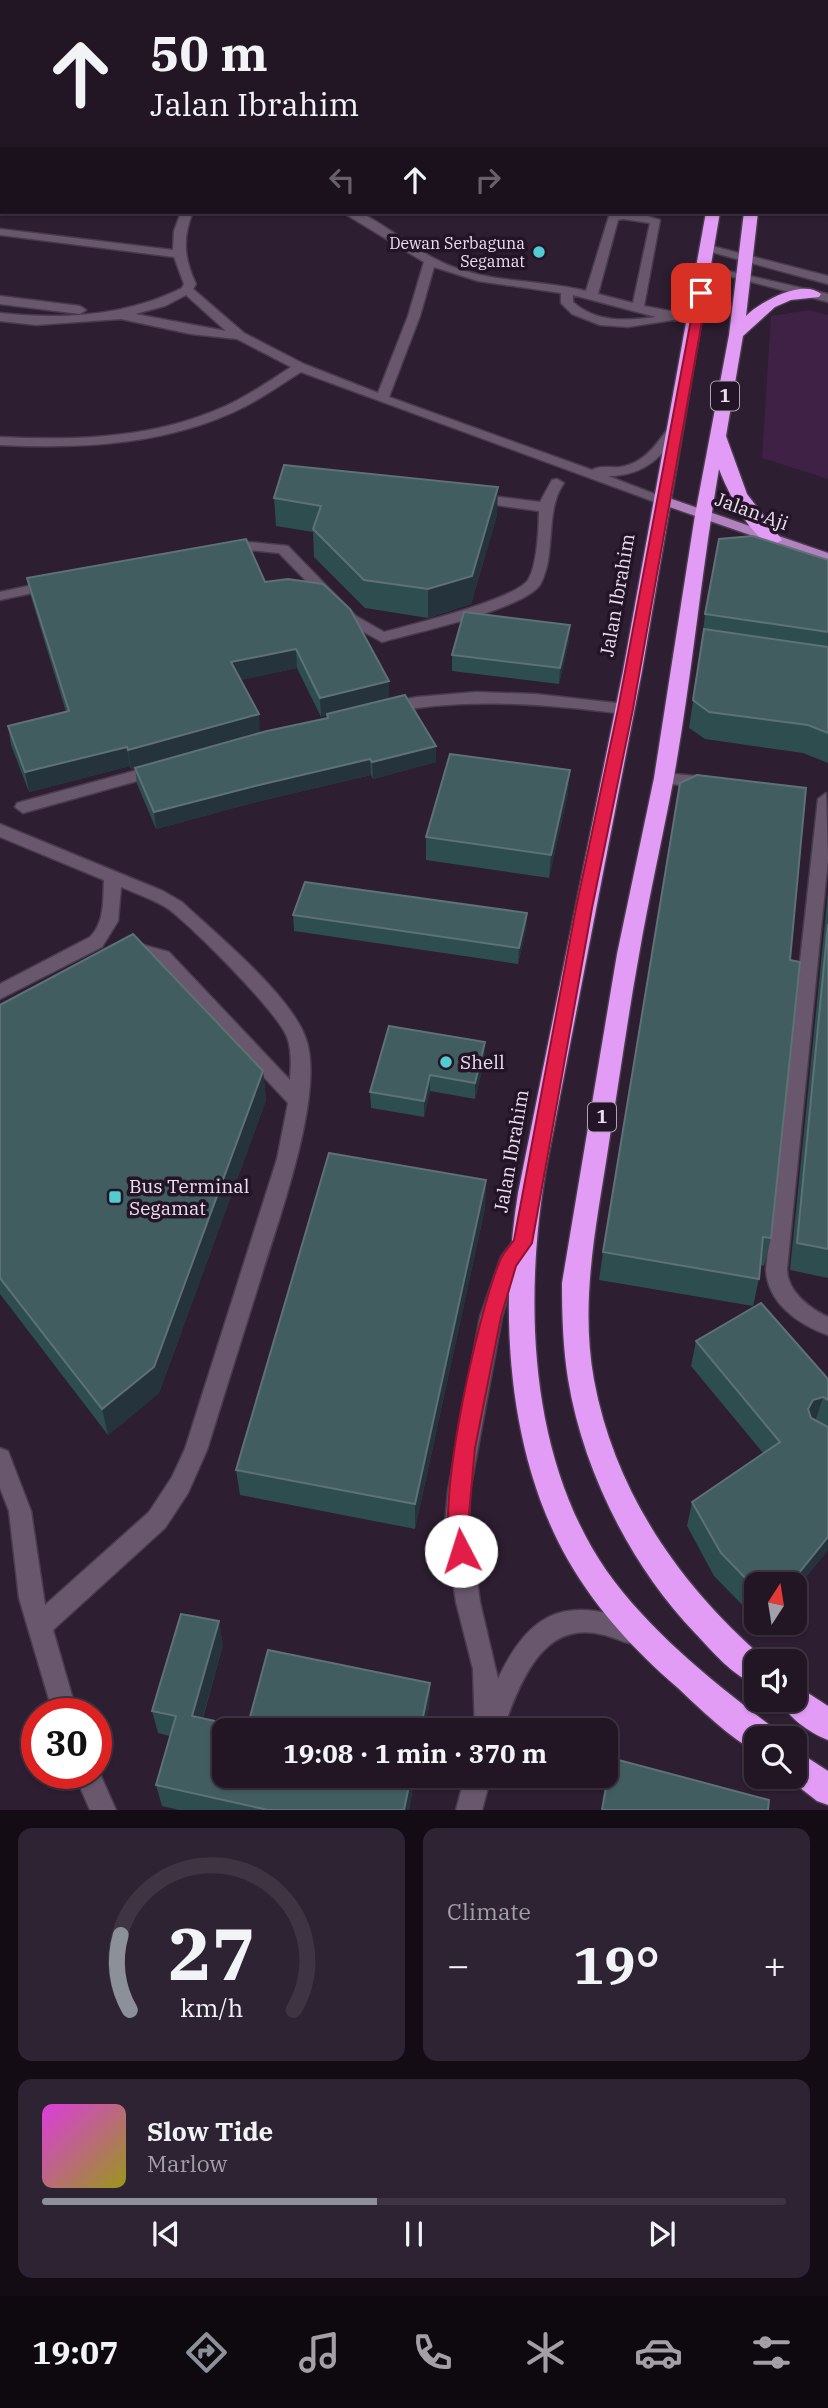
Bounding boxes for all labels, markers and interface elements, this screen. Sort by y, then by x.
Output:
text: 50 m [150,21,268,84]
icon: ahead [35,28,126,119]
text: Jalan Ibrahim [150,83,359,125]
icon: left [323,161,361,199]
icon: ahead [396,161,434,199]
icon: right [469,161,507,199]
place label: Dewan Serbaguna Segamat [389,233,525,271]
marker: Dewan Serbaguna Segamat [531,244,547,260]
pin [671,263,731,323]
icon: arrive [682,274,720,312]
road number: 1 [711,382,739,410]
street label: Jalan Aji [712,487,792,535]
street label: Jalan Ibrahim [594,532,640,658]
place label: Shell [460,1050,505,1074]
marker: Shell [438,1054,454,1070]
street label: Jalan Ibrahim [488,1088,534,1214]
road number: 1 [588,1102,616,1132]
place label: Bus Terminal Segamat [129,1174,250,1220]
marker: Bus Terminal Segamat [107,1189,123,1205]
position arrow [424,1514,498,1588]
north arrow [744,1572,807,1634]
map controls [744,1572,807,1789]
button: sound [744,1649,807,1712]
speed limit sign: 30 [21,1698,112,1789]
button: search [744,1726,807,1789]
text: 19:08 · 1 min · 370 m [283,1736,547,1770]
text: Climate [447,1896,531,1926]
text: 27 [168,1906,255,2001]
text: 19° [573,1931,660,1998]
text: − [447,1940,470,1989]
text: + [763,1940,786,1989]
text: km/h [180,1991,243,2024]
text: Slow Tide [147,2114,273,2148]
text: Marlow [147,2148,227,2178]
icon: previous [147,2215,185,2253]
icon: pause [395,2215,433,2253]
icon: next [643,2215,681,2253]
icon: directions [182,2328,231,2377]
icon: music [295,2328,344,2377]
icon: phone [408,2328,457,2377]
icon: climate [521,2328,570,2377]
icon: car [634,2328,683,2377]
icon: filters [747,2328,796,2377]
text: 19:07 [32,2331,118,2373]

